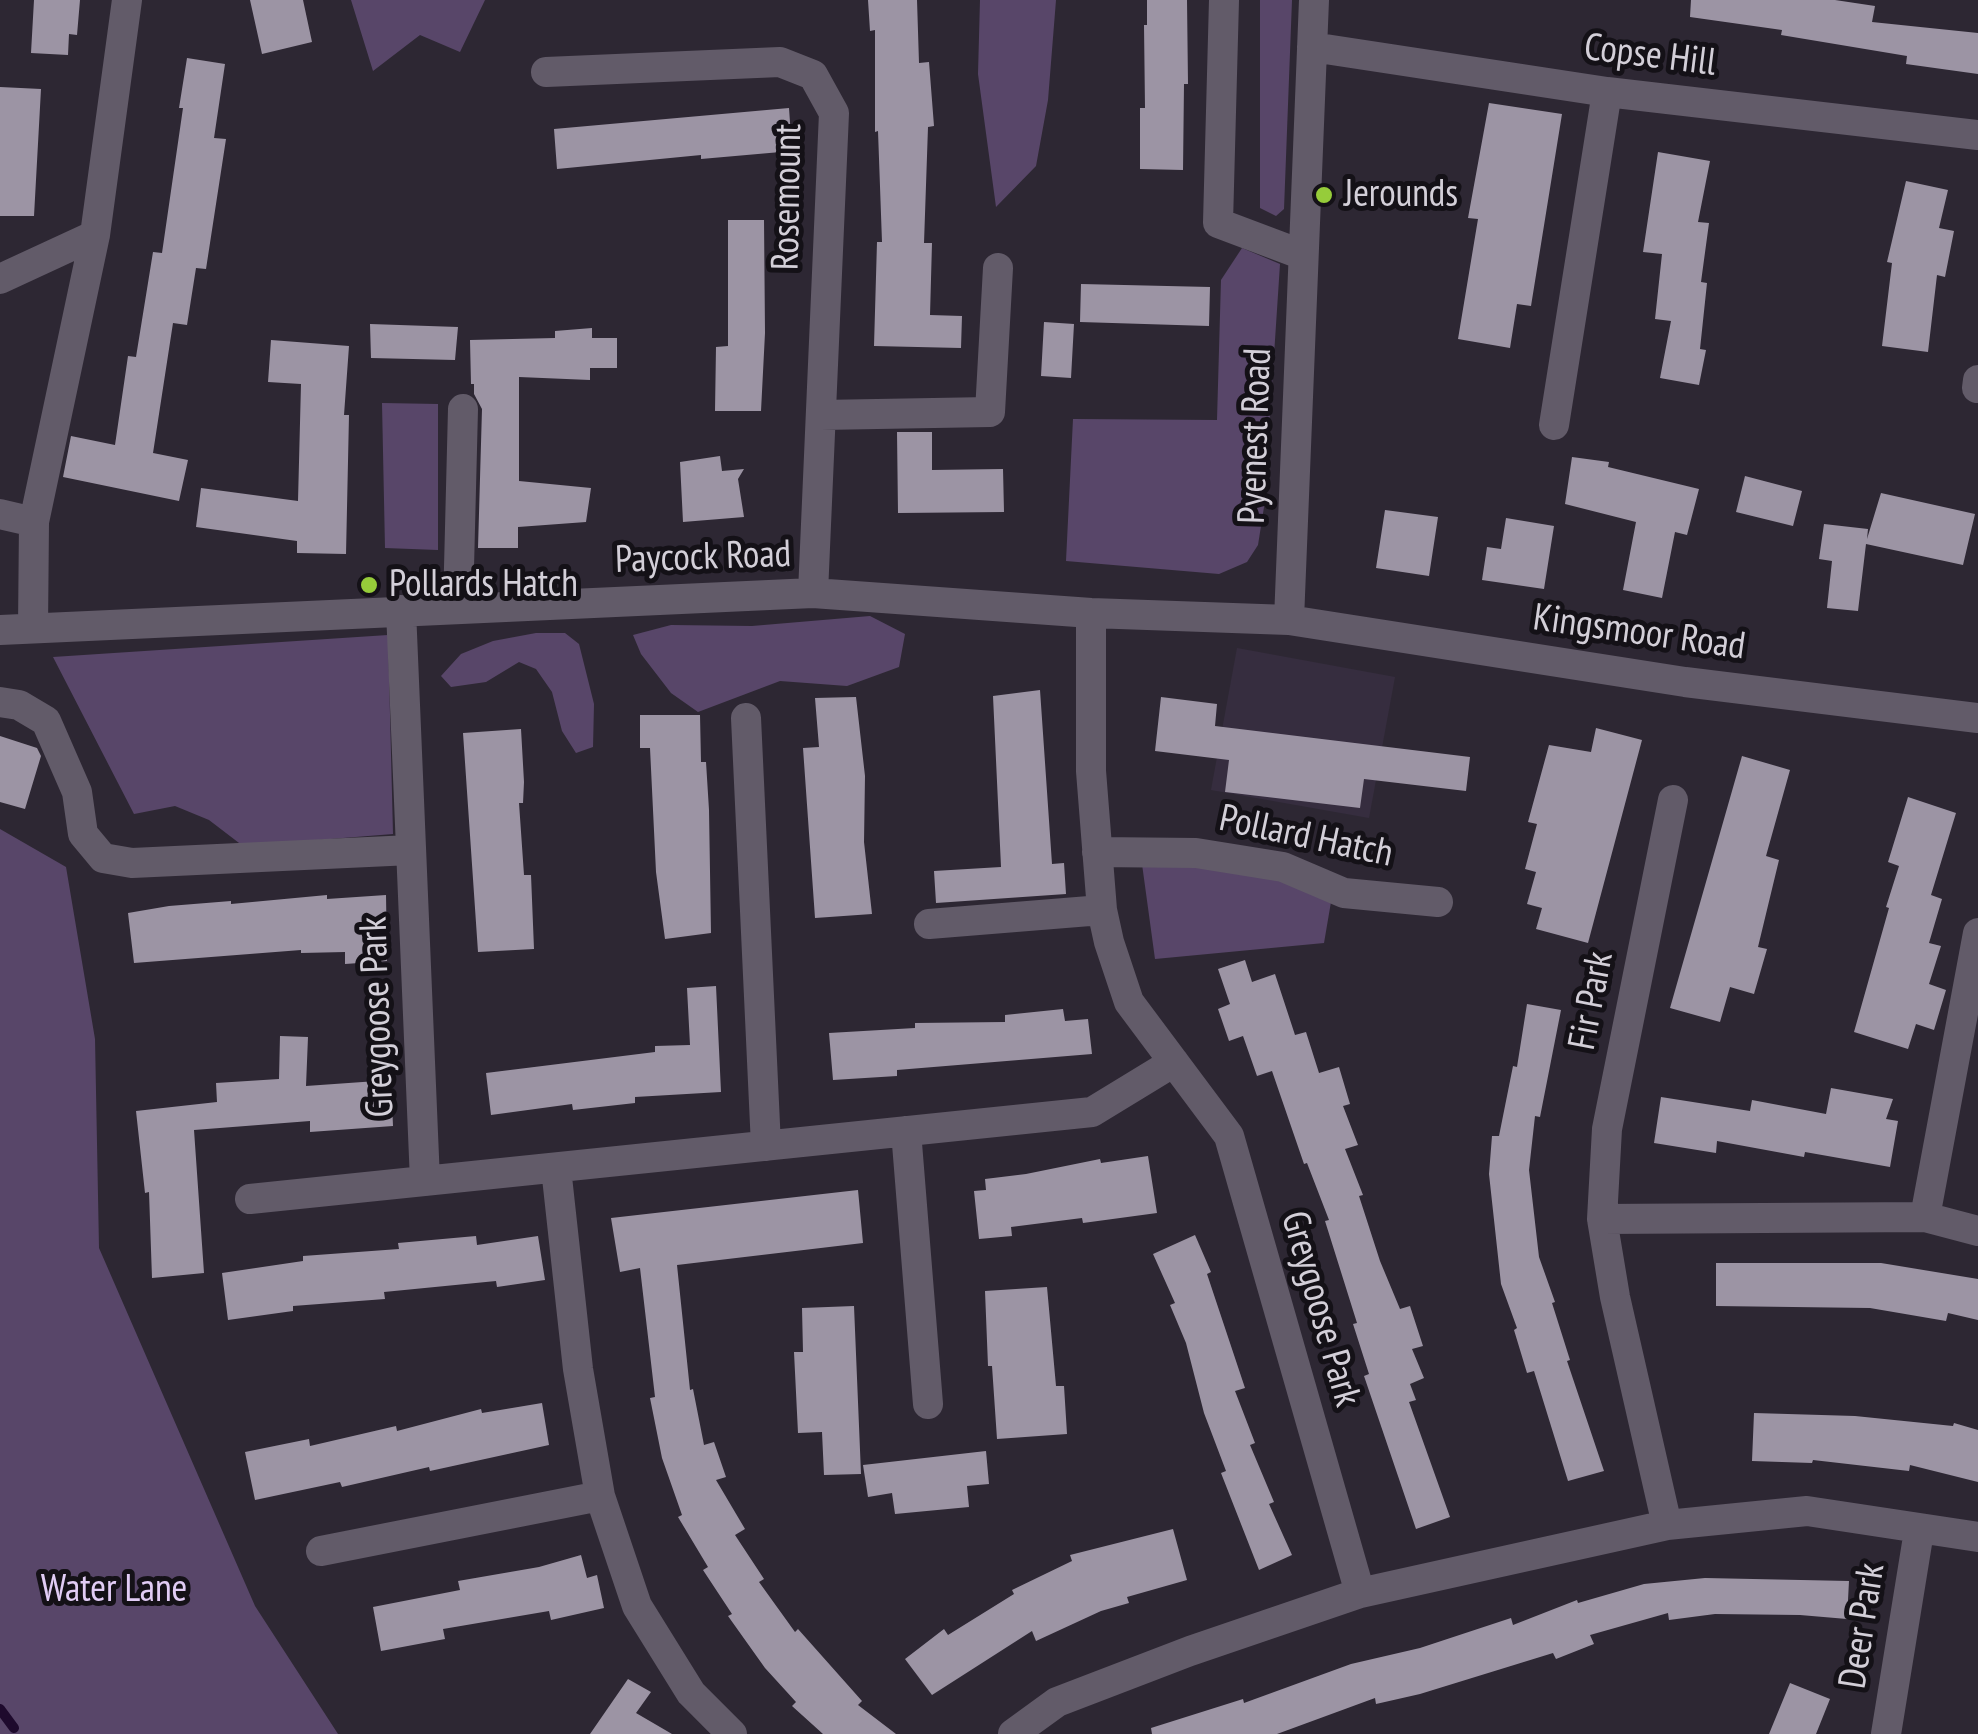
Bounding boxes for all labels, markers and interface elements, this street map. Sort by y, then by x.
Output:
street label: Copse Hill [1582,25,1718,87]
street label: Rosemount [764,123,812,271]
place label: Jerounds [1344,172,1458,218]
marker: Jerounds [1313,184,1335,206]
street label: Pyenest Road [1230,347,1282,525]
street label: Paycock Road [614,532,792,584]
place label: Pollards Hatch [389,562,578,608]
marker: Pollards Hatch [358,574,380,596]
street label: Kingsmoor Road [1530,596,1748,670]
street label: Pollard Hatch [1215,796,1397,878]
street label: Greygoose Park [352,916,404,1118]
street label: Fir Park [1560,948,1624,1054]
street label: Greygoose Park [1270,1206,1370,1412]
street label: Deer Park [1831,1560,1895,1692]
park label: Water Lane [41,1567,187,1613]

